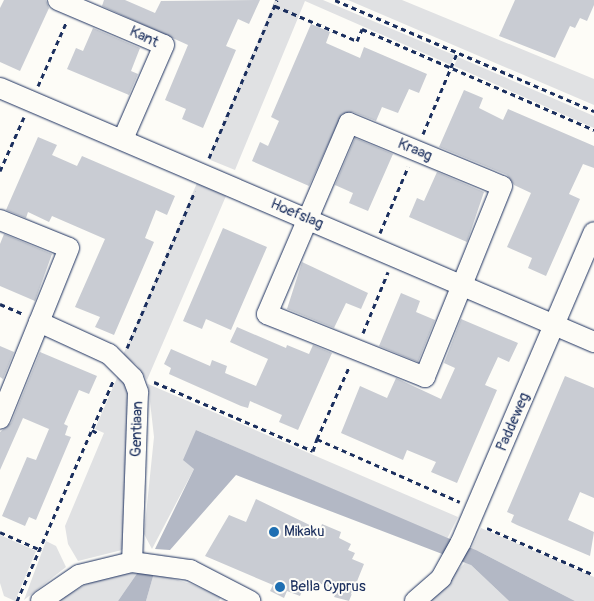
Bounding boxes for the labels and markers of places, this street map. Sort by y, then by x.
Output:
place label: Mikaku [284,523,324,541]
marker: Mikaku [268,526,280,538]
place label: Bella Cyprus [290,578,366,596]
marker: Bella Cyprus [274,581,286,593]

